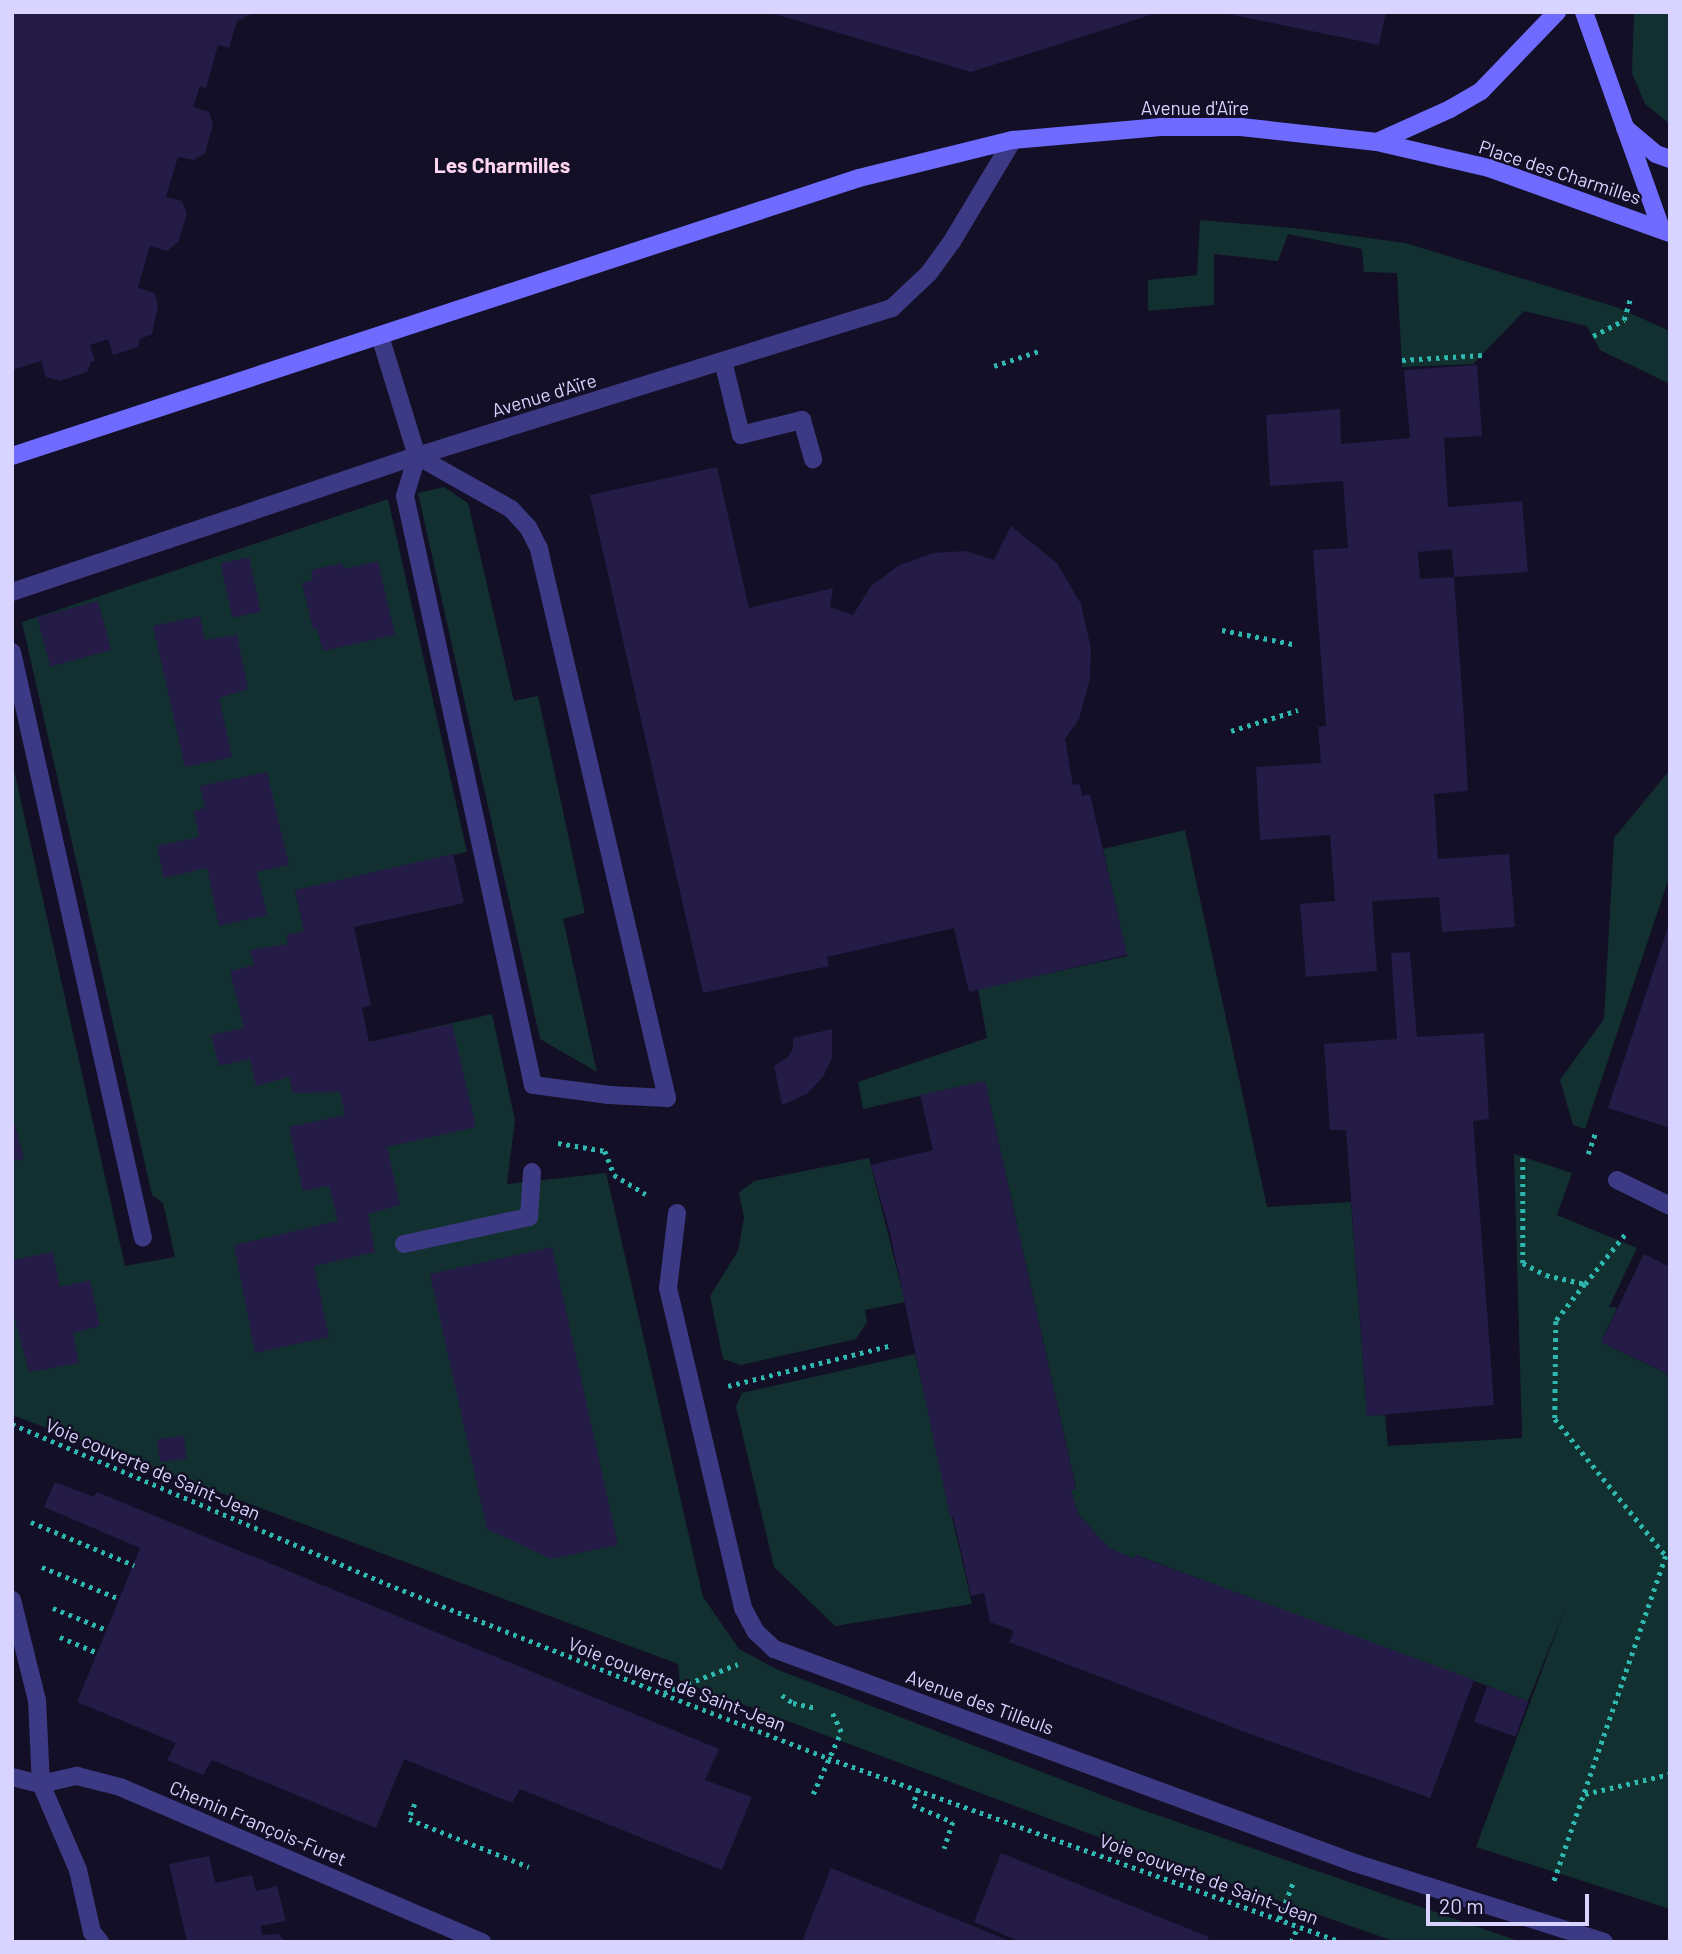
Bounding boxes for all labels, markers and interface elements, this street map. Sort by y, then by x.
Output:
street label: Avenue d'Aïre [1141,97,1249,119]
street label: Place des Charmilles [1476,135,1644,209]
district label: Les Charmilles [434,152,570,178]
street label: Avenue d'Aïre [489,368,599,422]
street label: Voie couverte de Saint-Jean [42,1413,264,1525]
street label: Voie couverte de Saint-Jean [565,1632,789,1736]
street label: Avenue des Tilleuls [903,1665,1057,1739]
street label: Chemin François-Furet [166,1775,350,1871]
street label: Voie couverte de Saint-Jean [1096,1829,1322,1929]
scale bar [1430,1881,1593,1925]
text: 20 m [1439,1893,1484,1918]

